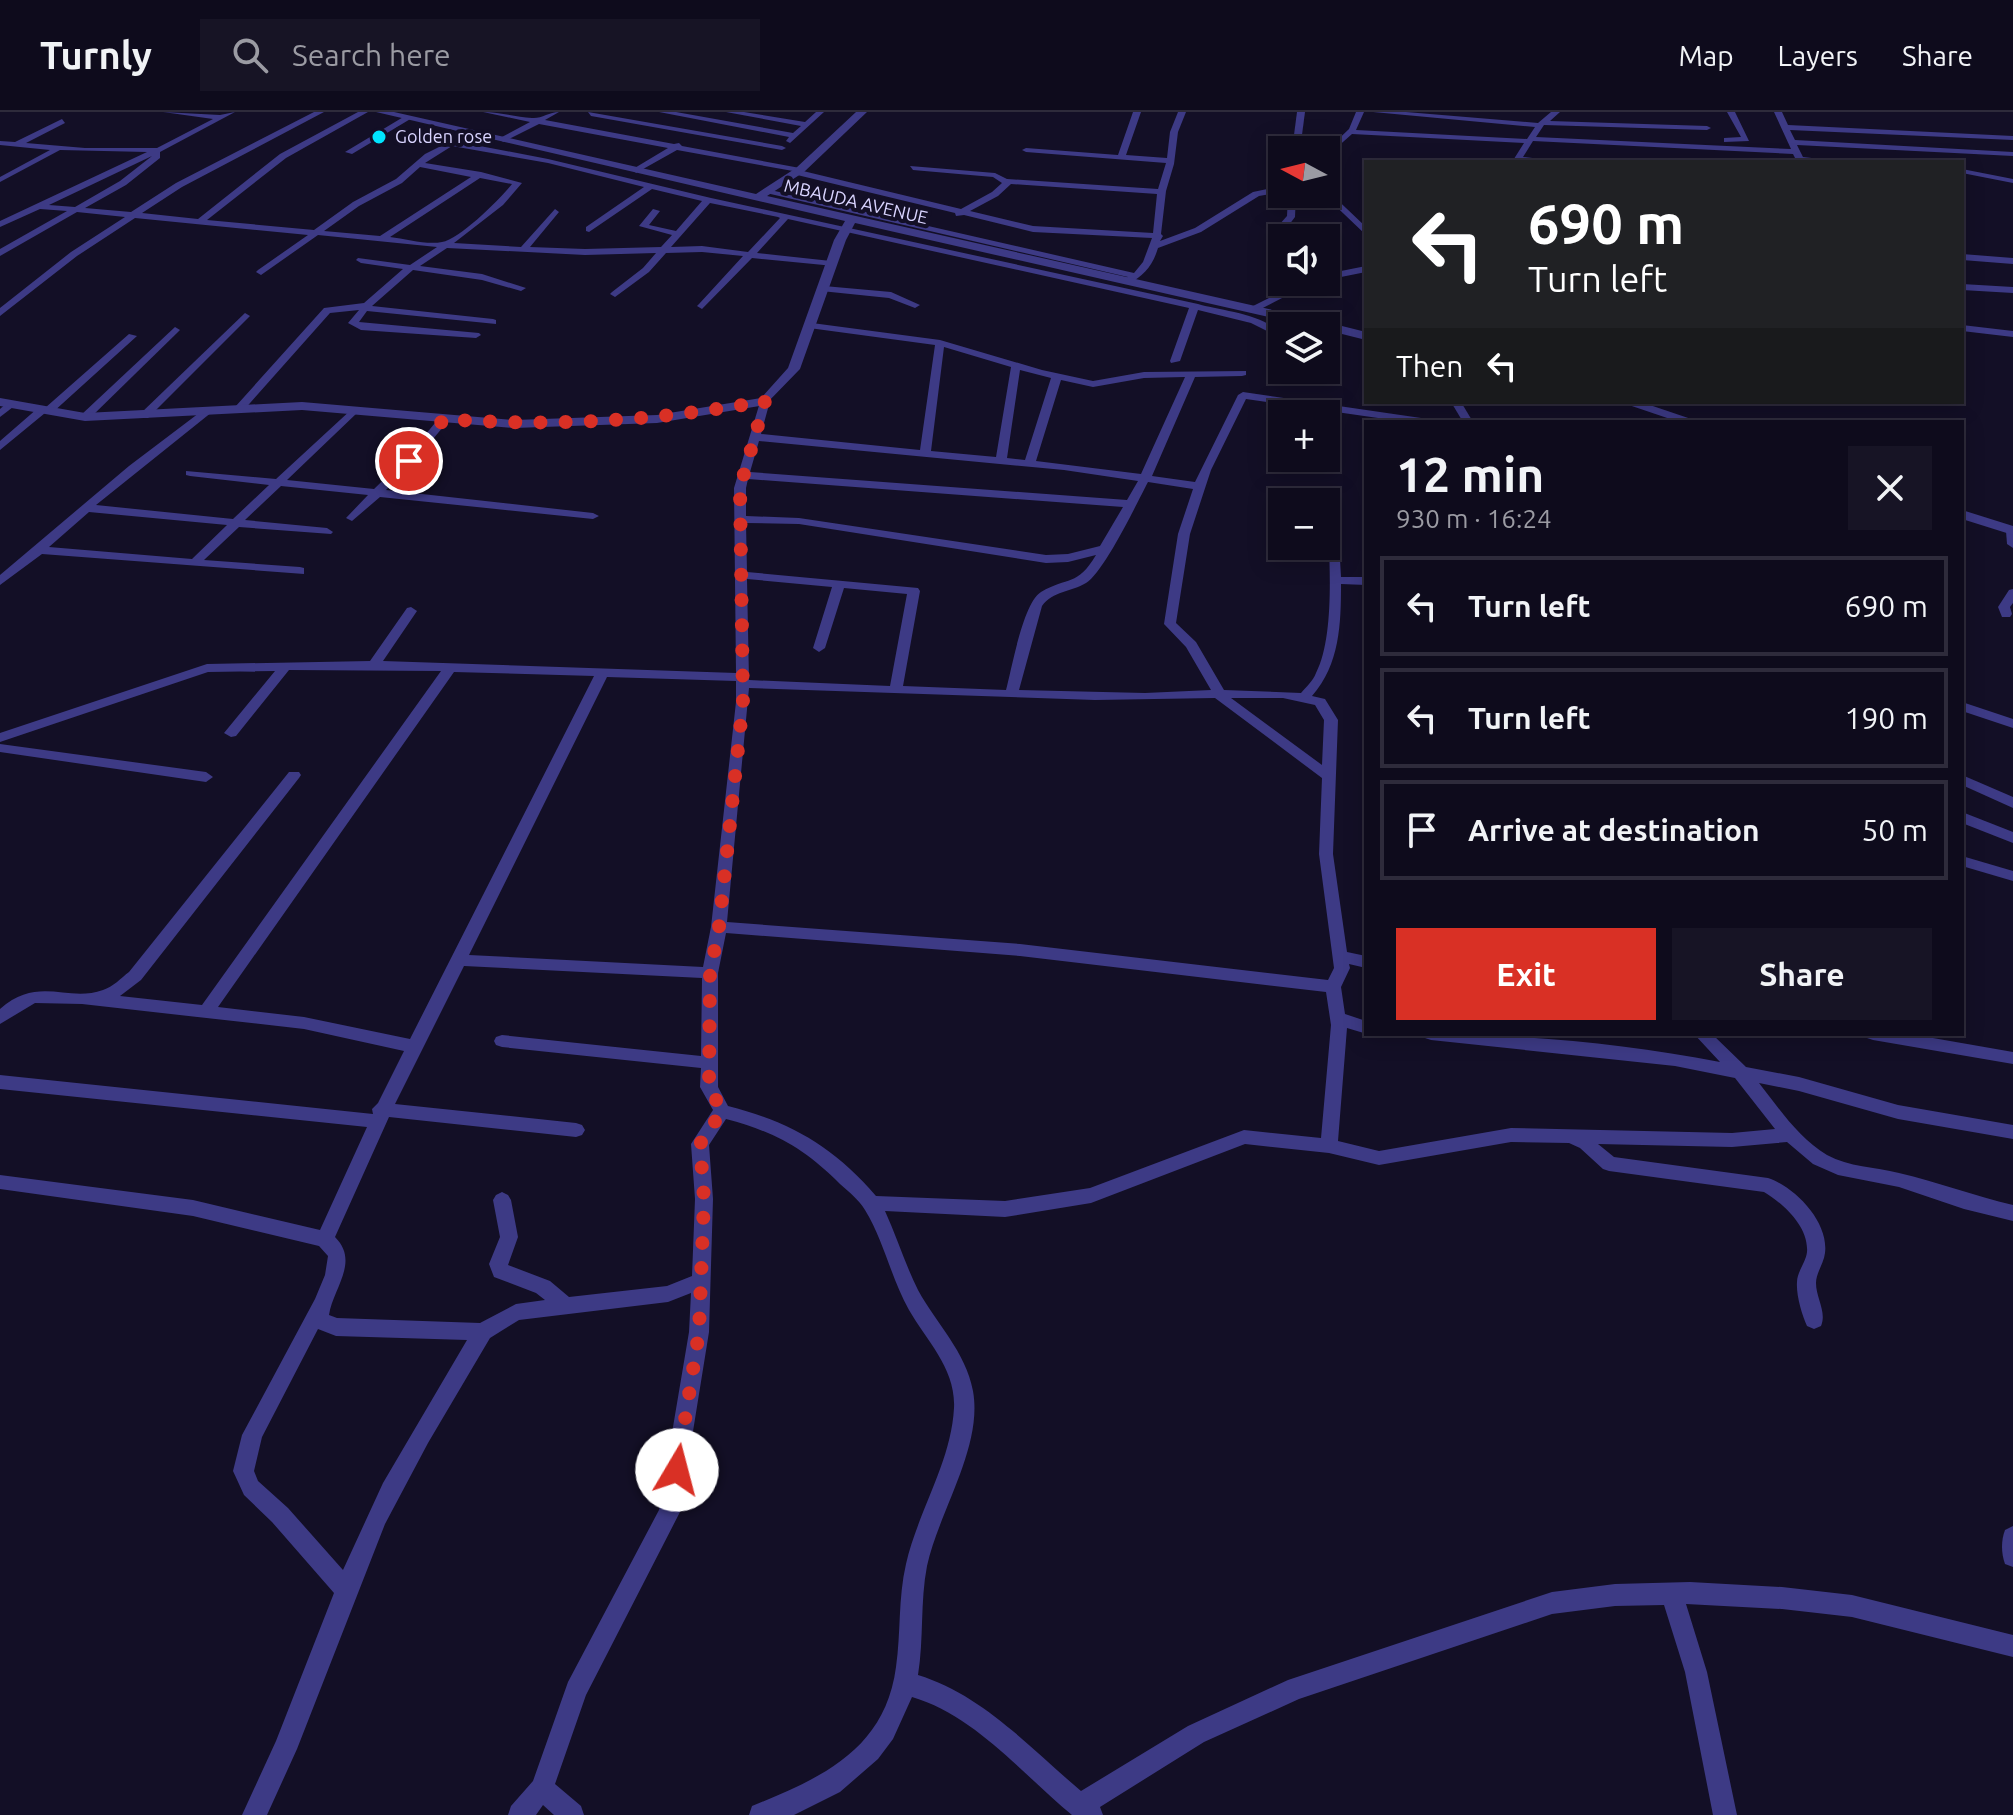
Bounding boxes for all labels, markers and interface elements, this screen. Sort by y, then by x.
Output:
search box [200,19,760,91]
icon: search [228,33,272,77]
text: Turnly [40,34,152,76]
text: Search here [292,38,451,72]
text: Map [1678,40,1734,71]
text: Layers [1778,40,1858,71]
text: Share [1902,40,1973,71]
place label: Golden rose [395,126,492,146]
marker: Golden rose [370,128,388,146]
north arrow [1268,136,1340,208]
map controls [1268,136,1340,560]
street label: MBAUDA AVENUE [782,175,930,227]
icon: left [1396,192,1500,296]
text: 690 m [1528,192,1684,255]
button: sound [1268,224,1340,296]
text: Turn left [1528,258,1667,299]
button: layers [1268,312,1340,384]
icon: left [1480,344,1524,388]
text: Then [1396,349,1464,383]
button: + [1268,400,1340,472]
pin [375,427,443,495]
icon: arrive [387,439,431,483]
button: close [1848,446,1932,530]
text: 12 min [1396,447,1544,501]
button: − [1268,488,1340,560]
text: 930 m · 16:24 [1396,504,1552,533]
icon: left [1400,584,1444,628]
text: Turn left [1468,589,1590,623]
text: 690 m [1844,589,1928,623]
icon: left [1400,696,1444,740]
text: Turn left [1468,701,1590,735]
text: 190 m [1844,701,1928,735]
icon: arrive [1400,808,1444,852]
text: Arrive at destination [1468,813,1760,847]
text: 50 m [1861,813,1928,847]
button: Exit [1396,928,1656,1020]
button: Share [1672,928,1932,1020]
position arrow [635,1428,719,1512]

